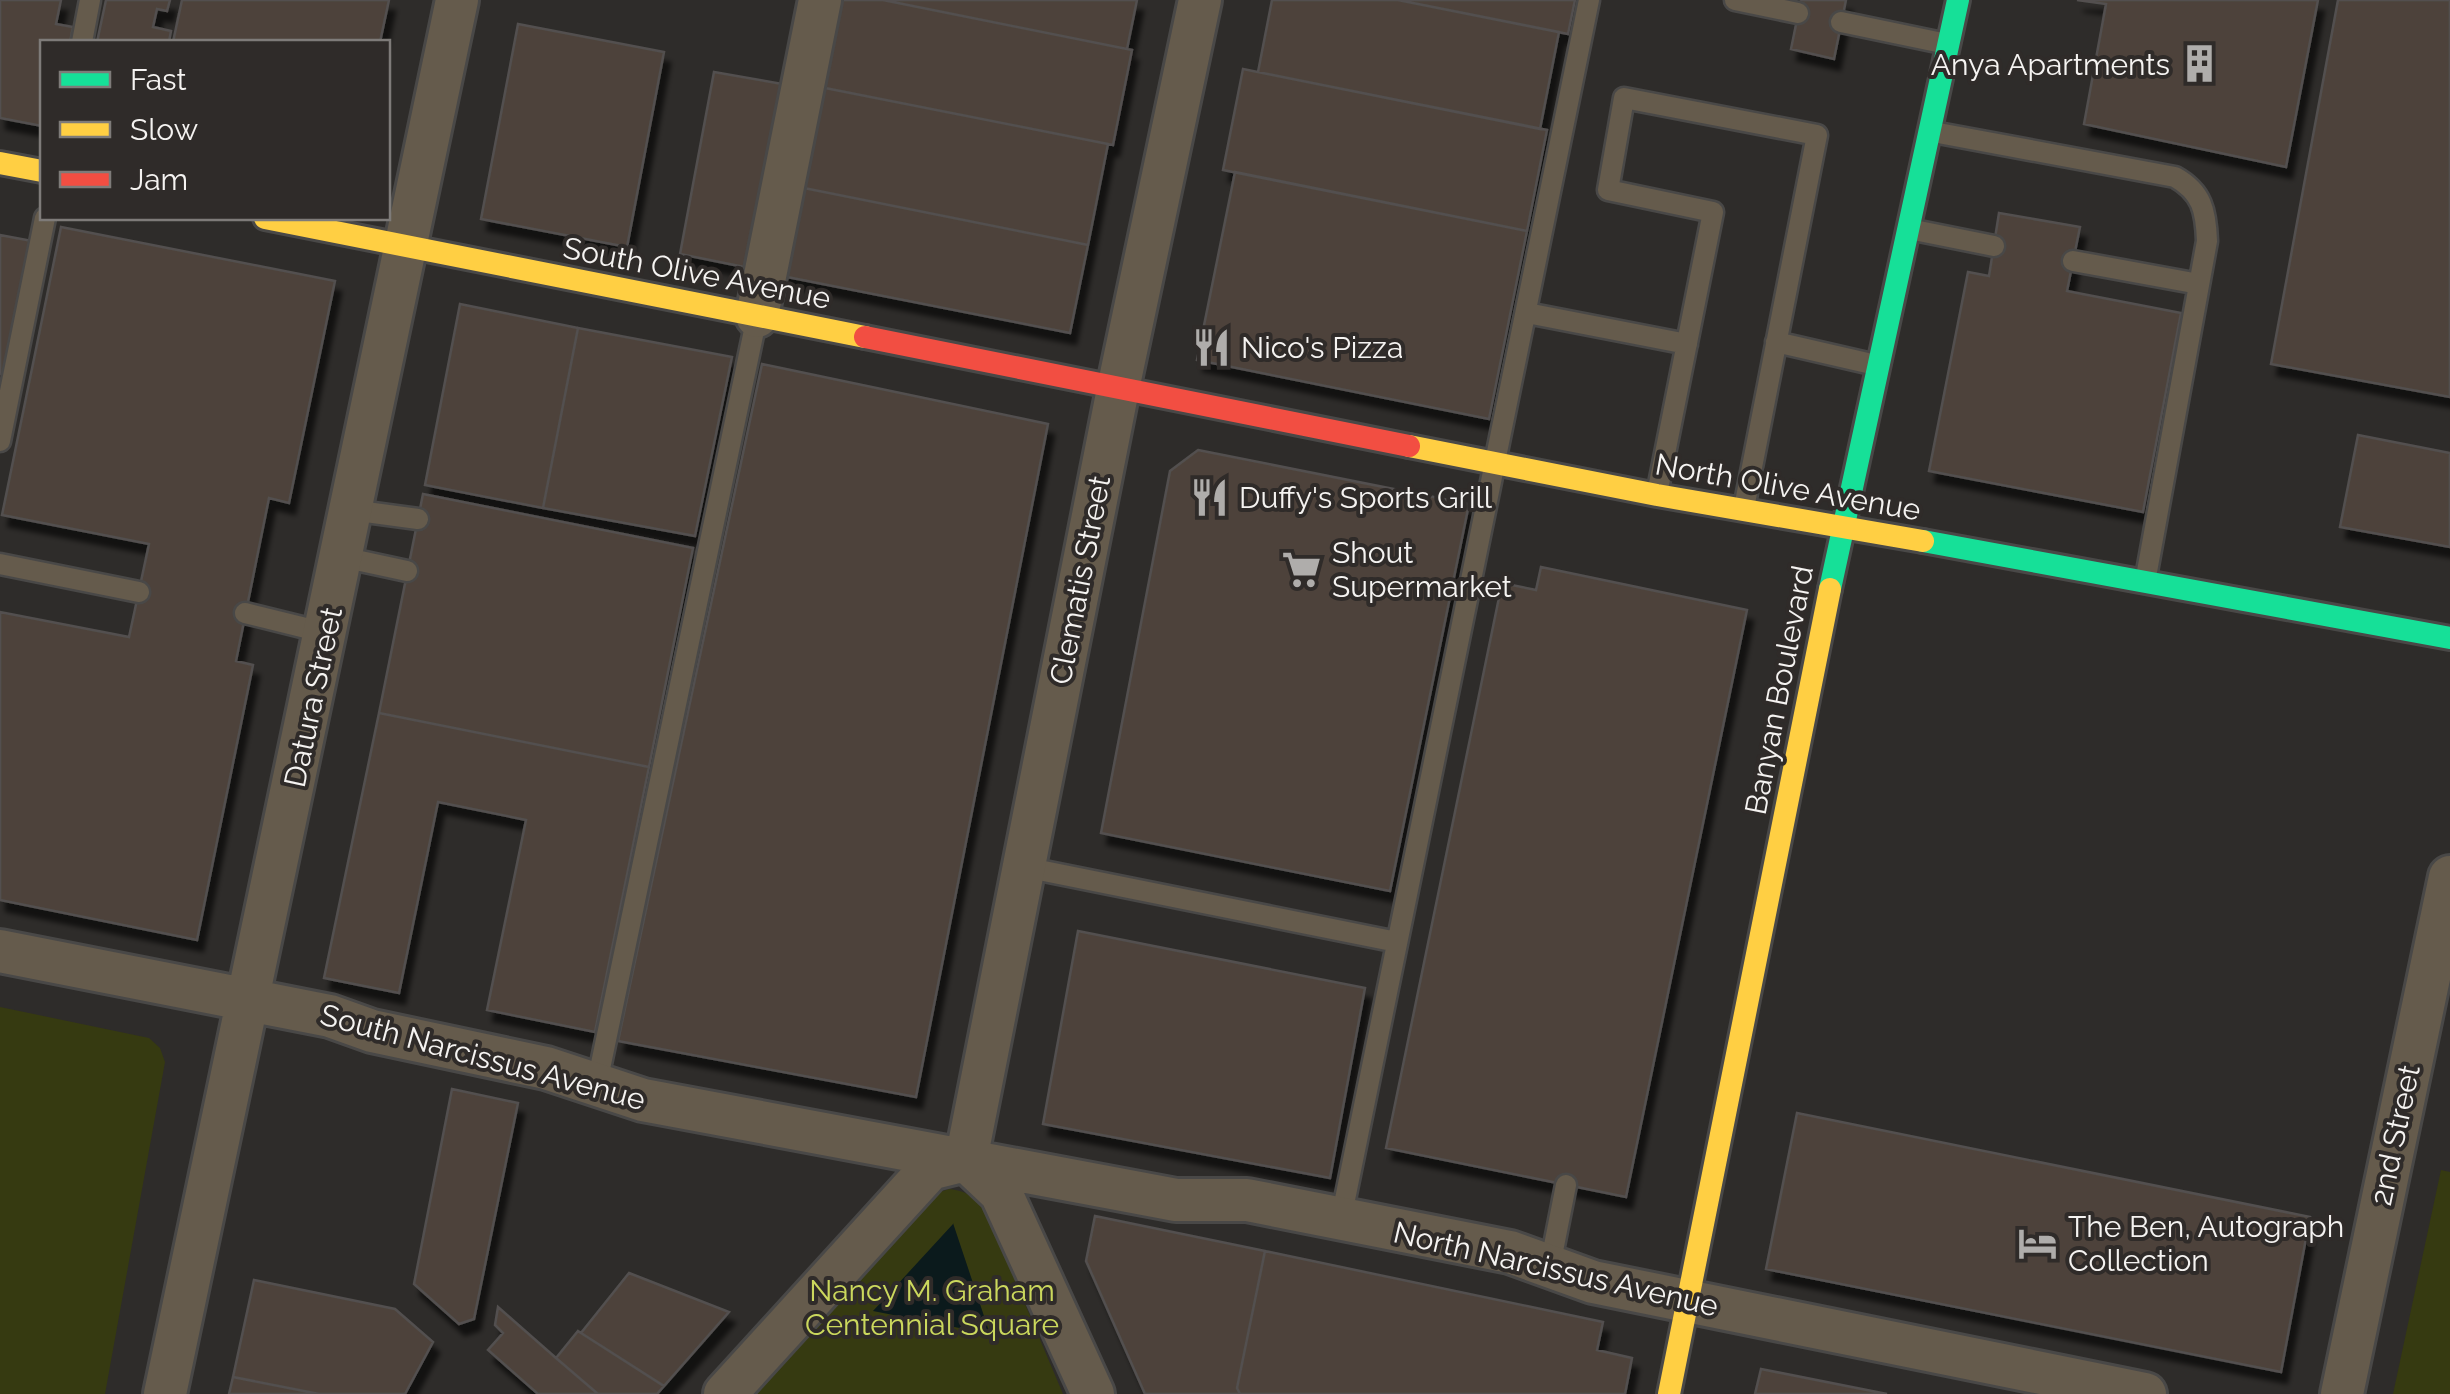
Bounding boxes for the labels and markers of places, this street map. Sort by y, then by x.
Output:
building icon: Anya Apartments [2179,43,2221,85]
place label: Anya Apartments [1931,47,2170,82]
restaurant icon: Nico's Pizza [1190,326,1232,368]
place label: Nico's Pizza [1241,330,1403,365]
restaurant icon: Duffy's Sports Grill [1188,476,1230,518]
place label: Duffy's Sports Grill [1239,480,1493,515]
place label: Shout Supermarket [1332,535,1512,604]
supermarket icon: Shout Supermarket [1281,548,1323,590]
place label: The Ben, Autograph Collection [2068,1209,2344,1278]
hotel icon: The Ben, Autograph Collection [2017,1222,2059,1264]

